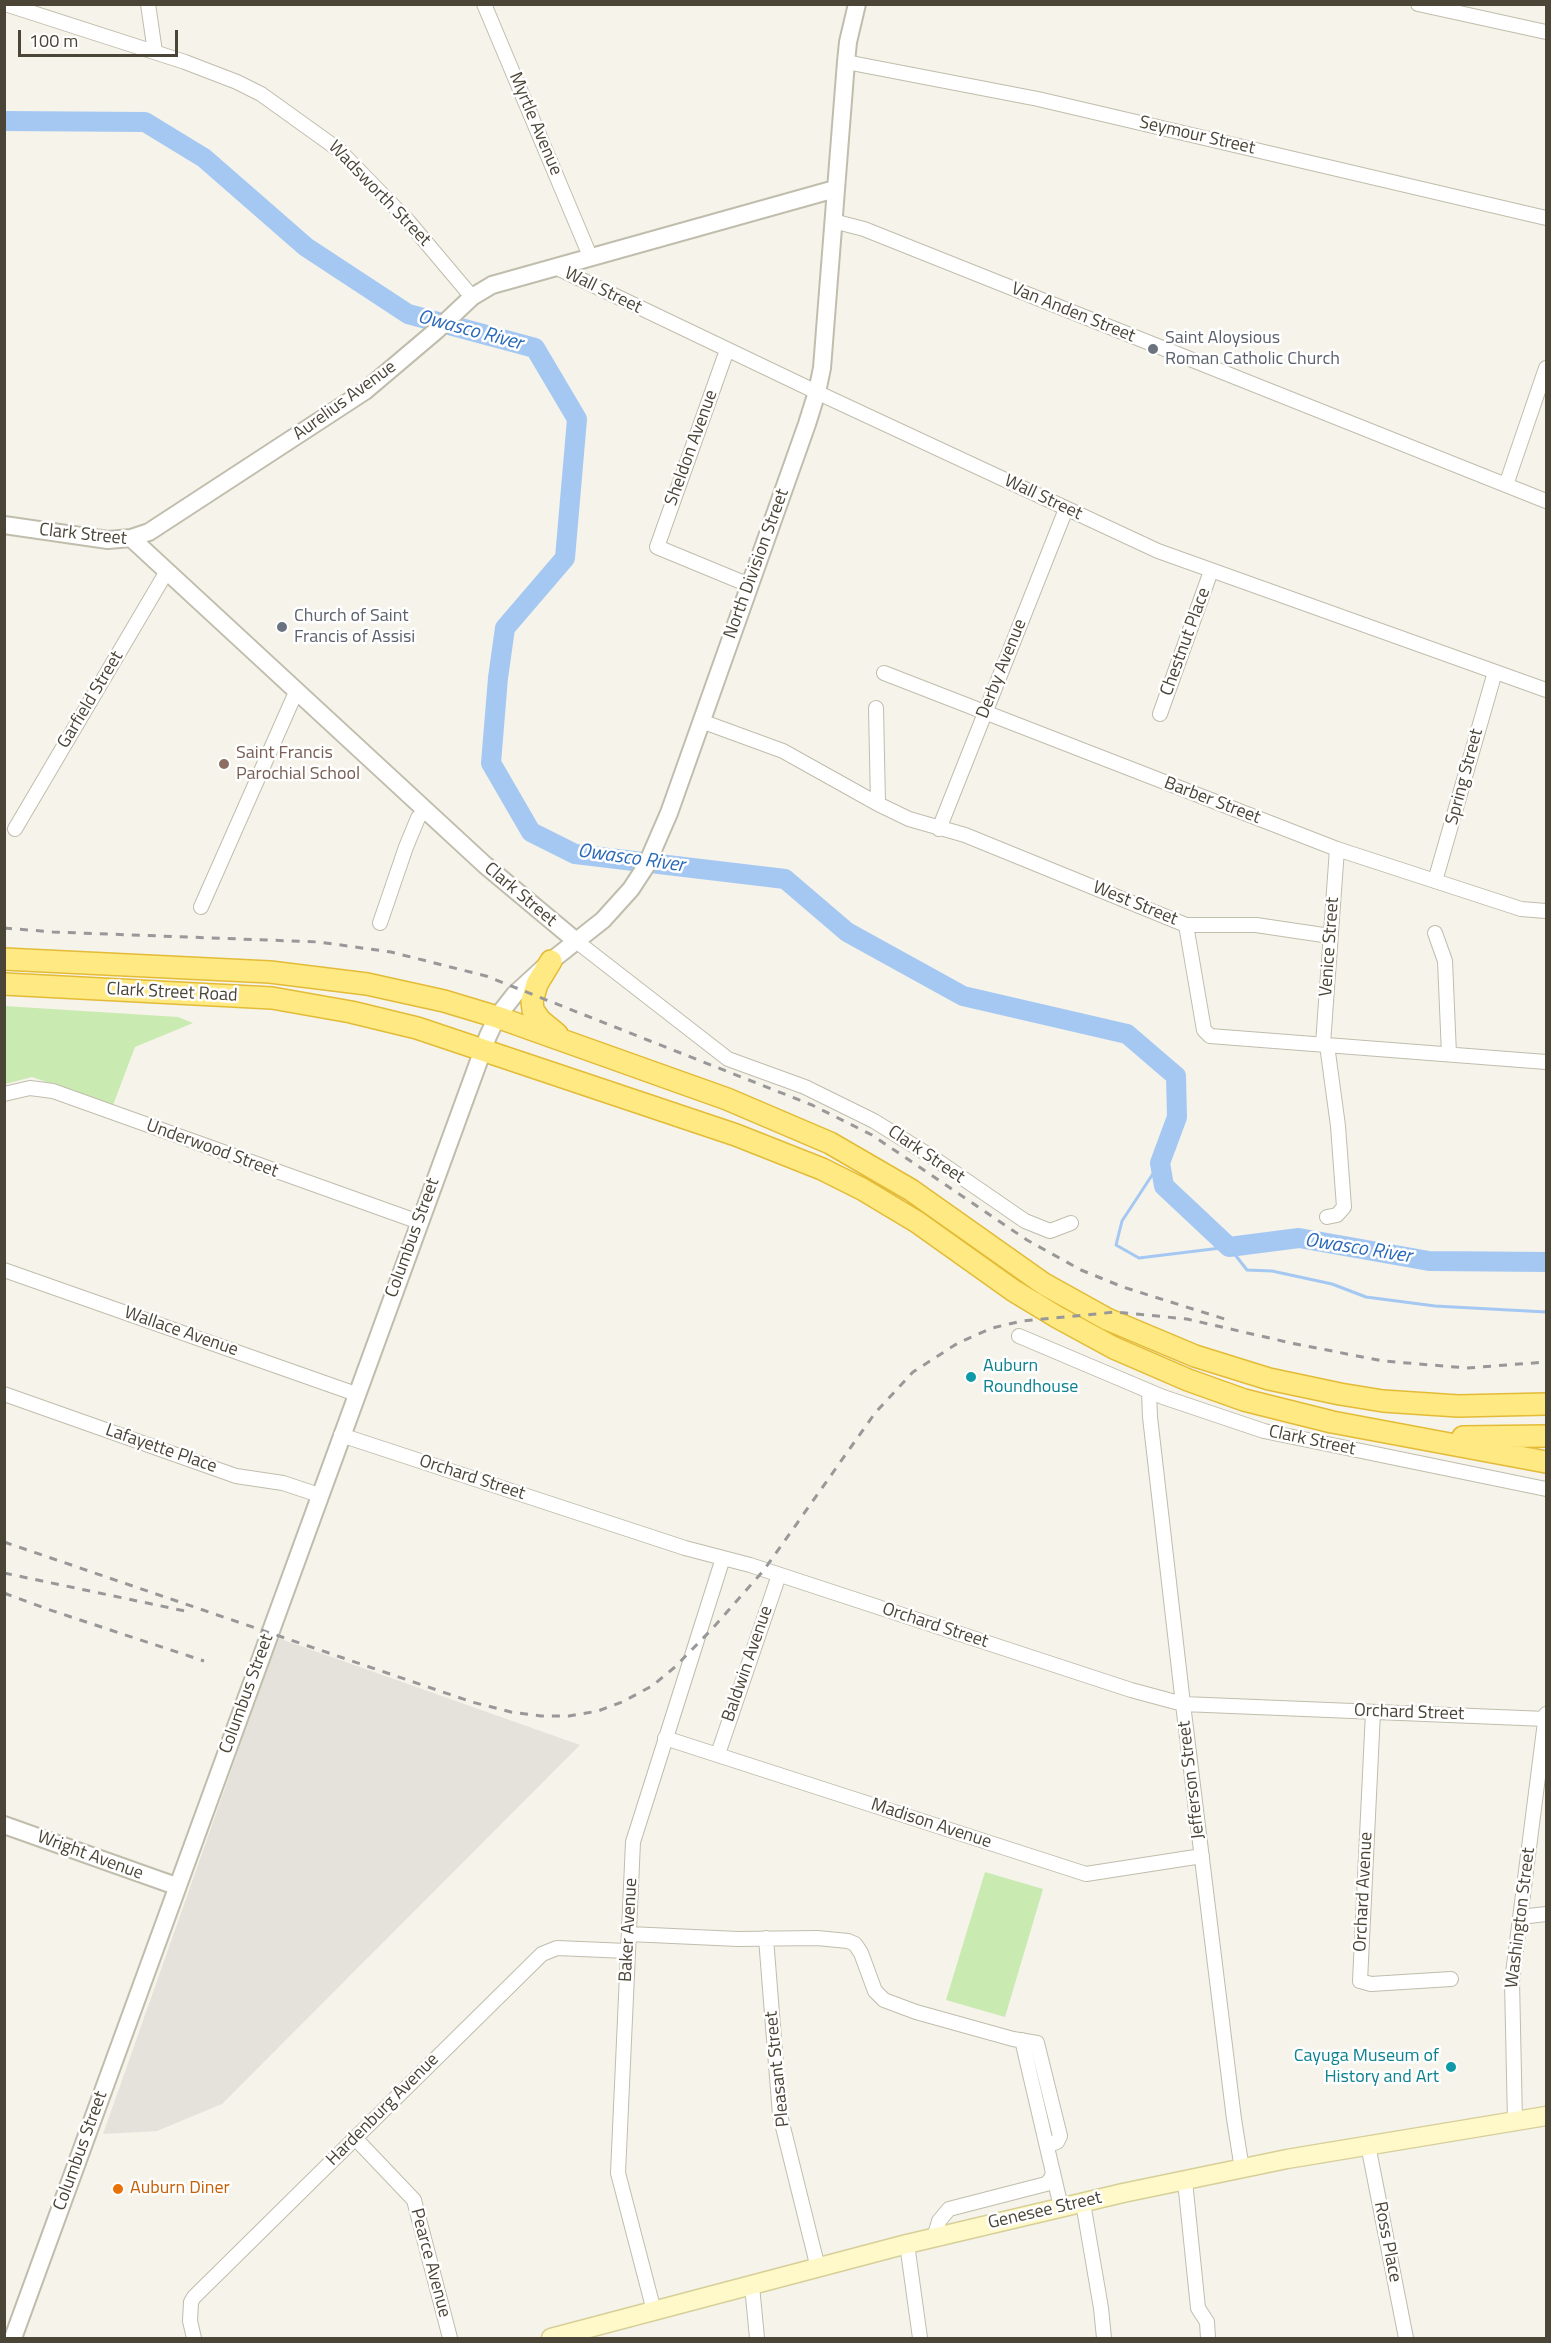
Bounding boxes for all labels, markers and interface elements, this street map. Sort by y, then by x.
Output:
scale bar [21,18,182,56]
text: 100 m [29,27,78,54]
street label: Myrtle Avenue [504,69,566,179]
street label: Seymour Street [1137,112,1257,160]
street label: Wadsworth Street [323,137,435,251]
street label: Wall Street [561,263,645,319]
street label: Van Anden Street [1008,278,1138,348]
water label: Owasco River [415,305,525,357]
place label: Saint Aloysious Roman Catholic Church [1165,328,1340,370]
marker: Saint Aloysious Roman Catholic Church [1146,342,1160,356]
street label: Aurelius Avenue [289,356,401,446]
street label: Sheldon Avenue [661,387,723,509]
street label: Wall Street [1001,471,1085,525]
street label: North Division Street [720,486,794,642]
street label: Clark Street [38,520,128,550]
street label: Chestnut Place [1156,585,1216,699]
place label: Church of Saint Francis of Assisi [294,606,415,648]
street label: Derby Avenue [972,616,1032,722]
marker: Church of Saint Francis of Assisi [275,620,289,634]
street label: Garfield Street [54,648,128,752]
street label: Spring Street [1442,727,1488,827]
place label: Saint Francis Parochial School [236,743,360,786]
marker: Saint Francis Parochial School [217,757,231,771]
street label: Barber Street [1161,773,1263,829]
water label: Owasco River [576,840,686,878]
street label: Clark Street [479,858,561,932]
street label: West Street [1089,877,1181,931]
street label: Venice Street [1316,896,1344,998]
street label: Clark Street Road [106,979,238,1007]
street label: Underwood Street [143,1115,281,1183]
street label: Clark Street [883,1121,969,1189]
street label: Columbus Street [381,1175,445,1301]
water label: Owasco River [1303,1229,1413,1269]
street label: Wallace Avenue [121,1302,241,1362]
place label: Auburn Roundhouse [983,1356,1078,1398]
marker: Auburn Roundhouse [964,1370,978,1384]
street label: Lafayette Place [102,1420,220,1478]
street label: Clark Street [1267,1421,1357,1461]
street label: Orchard Street [416,1451,528,1505]
street label: Orchard Street [879,1599,991,1653]
street label: Baldwin Avenue [718,1603,778,1725]
street label: Columbus Street [215,1631,279,1757]
street label: Orchard Street [1353,1700,1465,1726]
street label: Jefferson Street [1174,1720,1210,1840]
street label: Madison Avenue [868,1794,994,1854]
street label: Wright Avenue [34,1827,146,1885]
street label: Orchard Avenue [1350,1831,1378,1953]
street label: Washington Street [1502,1846,1540,1990]
street label: Baker Avenue [615,1877,643,1983]
street label: Pleasant Street [761,2010,795,2128]
place label: Cayuga Museum of History and Art [1294,2046,1439,2088]
street label: Hardenburg Avenue [322,2049,444,2171]
marker: Cayuga Museum of History and Art [1444,2060,1458,2074]
street label: Columbus Street [49,2088,113,2214]
place label: Auburn Diner [130,2178,230,2200]
marker: Auburn Diner [111,2182,125,2196]
street label: Genesee Street [986,2187,1104,2235]
street label: Ross Place [1369,2200,1405,2284]
street label: Pearce Avenue [405,2206,455,2320]

